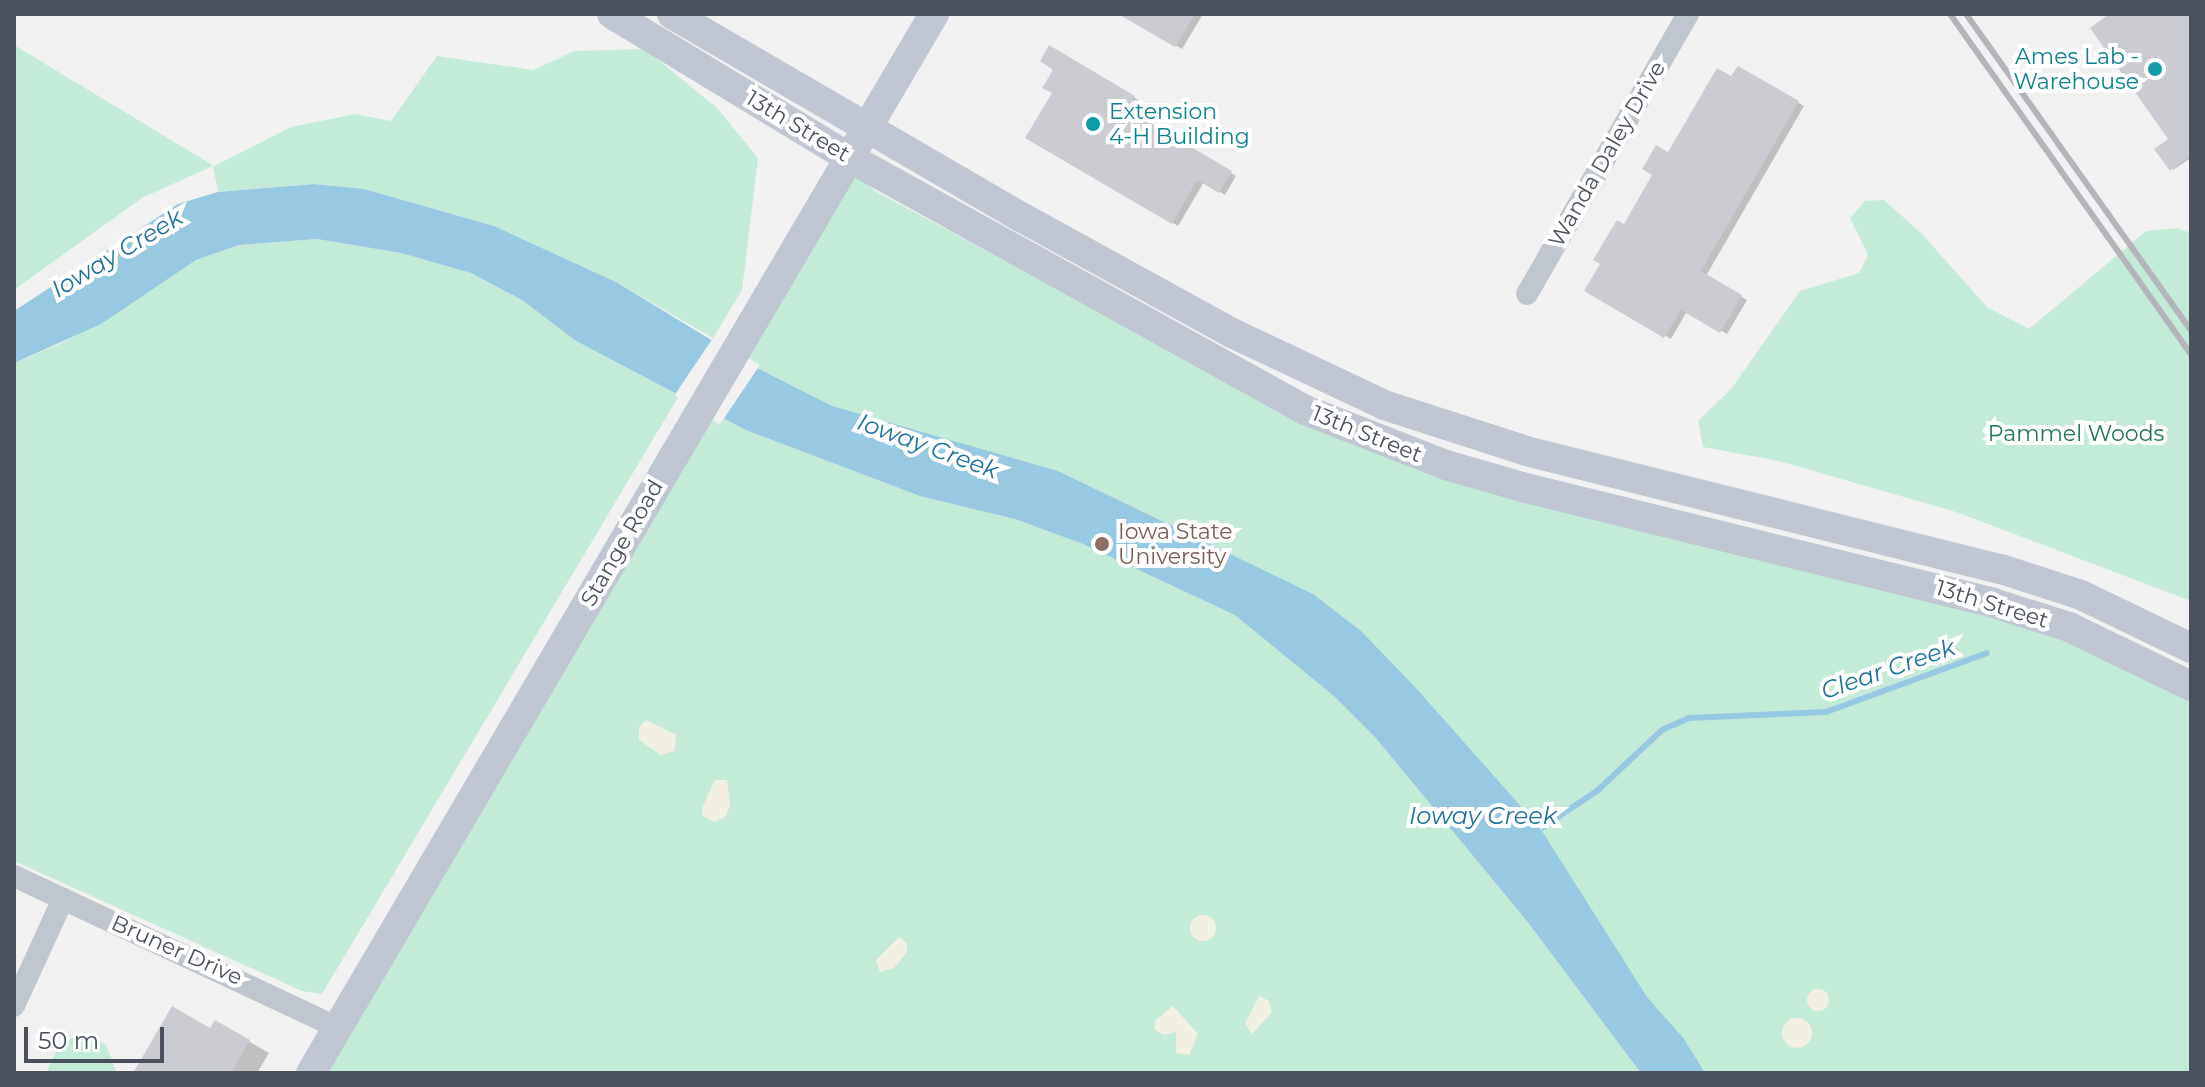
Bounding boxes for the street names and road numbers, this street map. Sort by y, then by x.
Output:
street label: Wanda Daley Drive [1543,56,1671,252]
street label: 13th Street [741,85,855,167]
street label: 13th Street [1308,400,1426,468]
street label: Stange Road [575,475,669,611]
street label: 13th Street [1932,574,2052,634]
street label: Bruner Drive [107,909,247,991]

